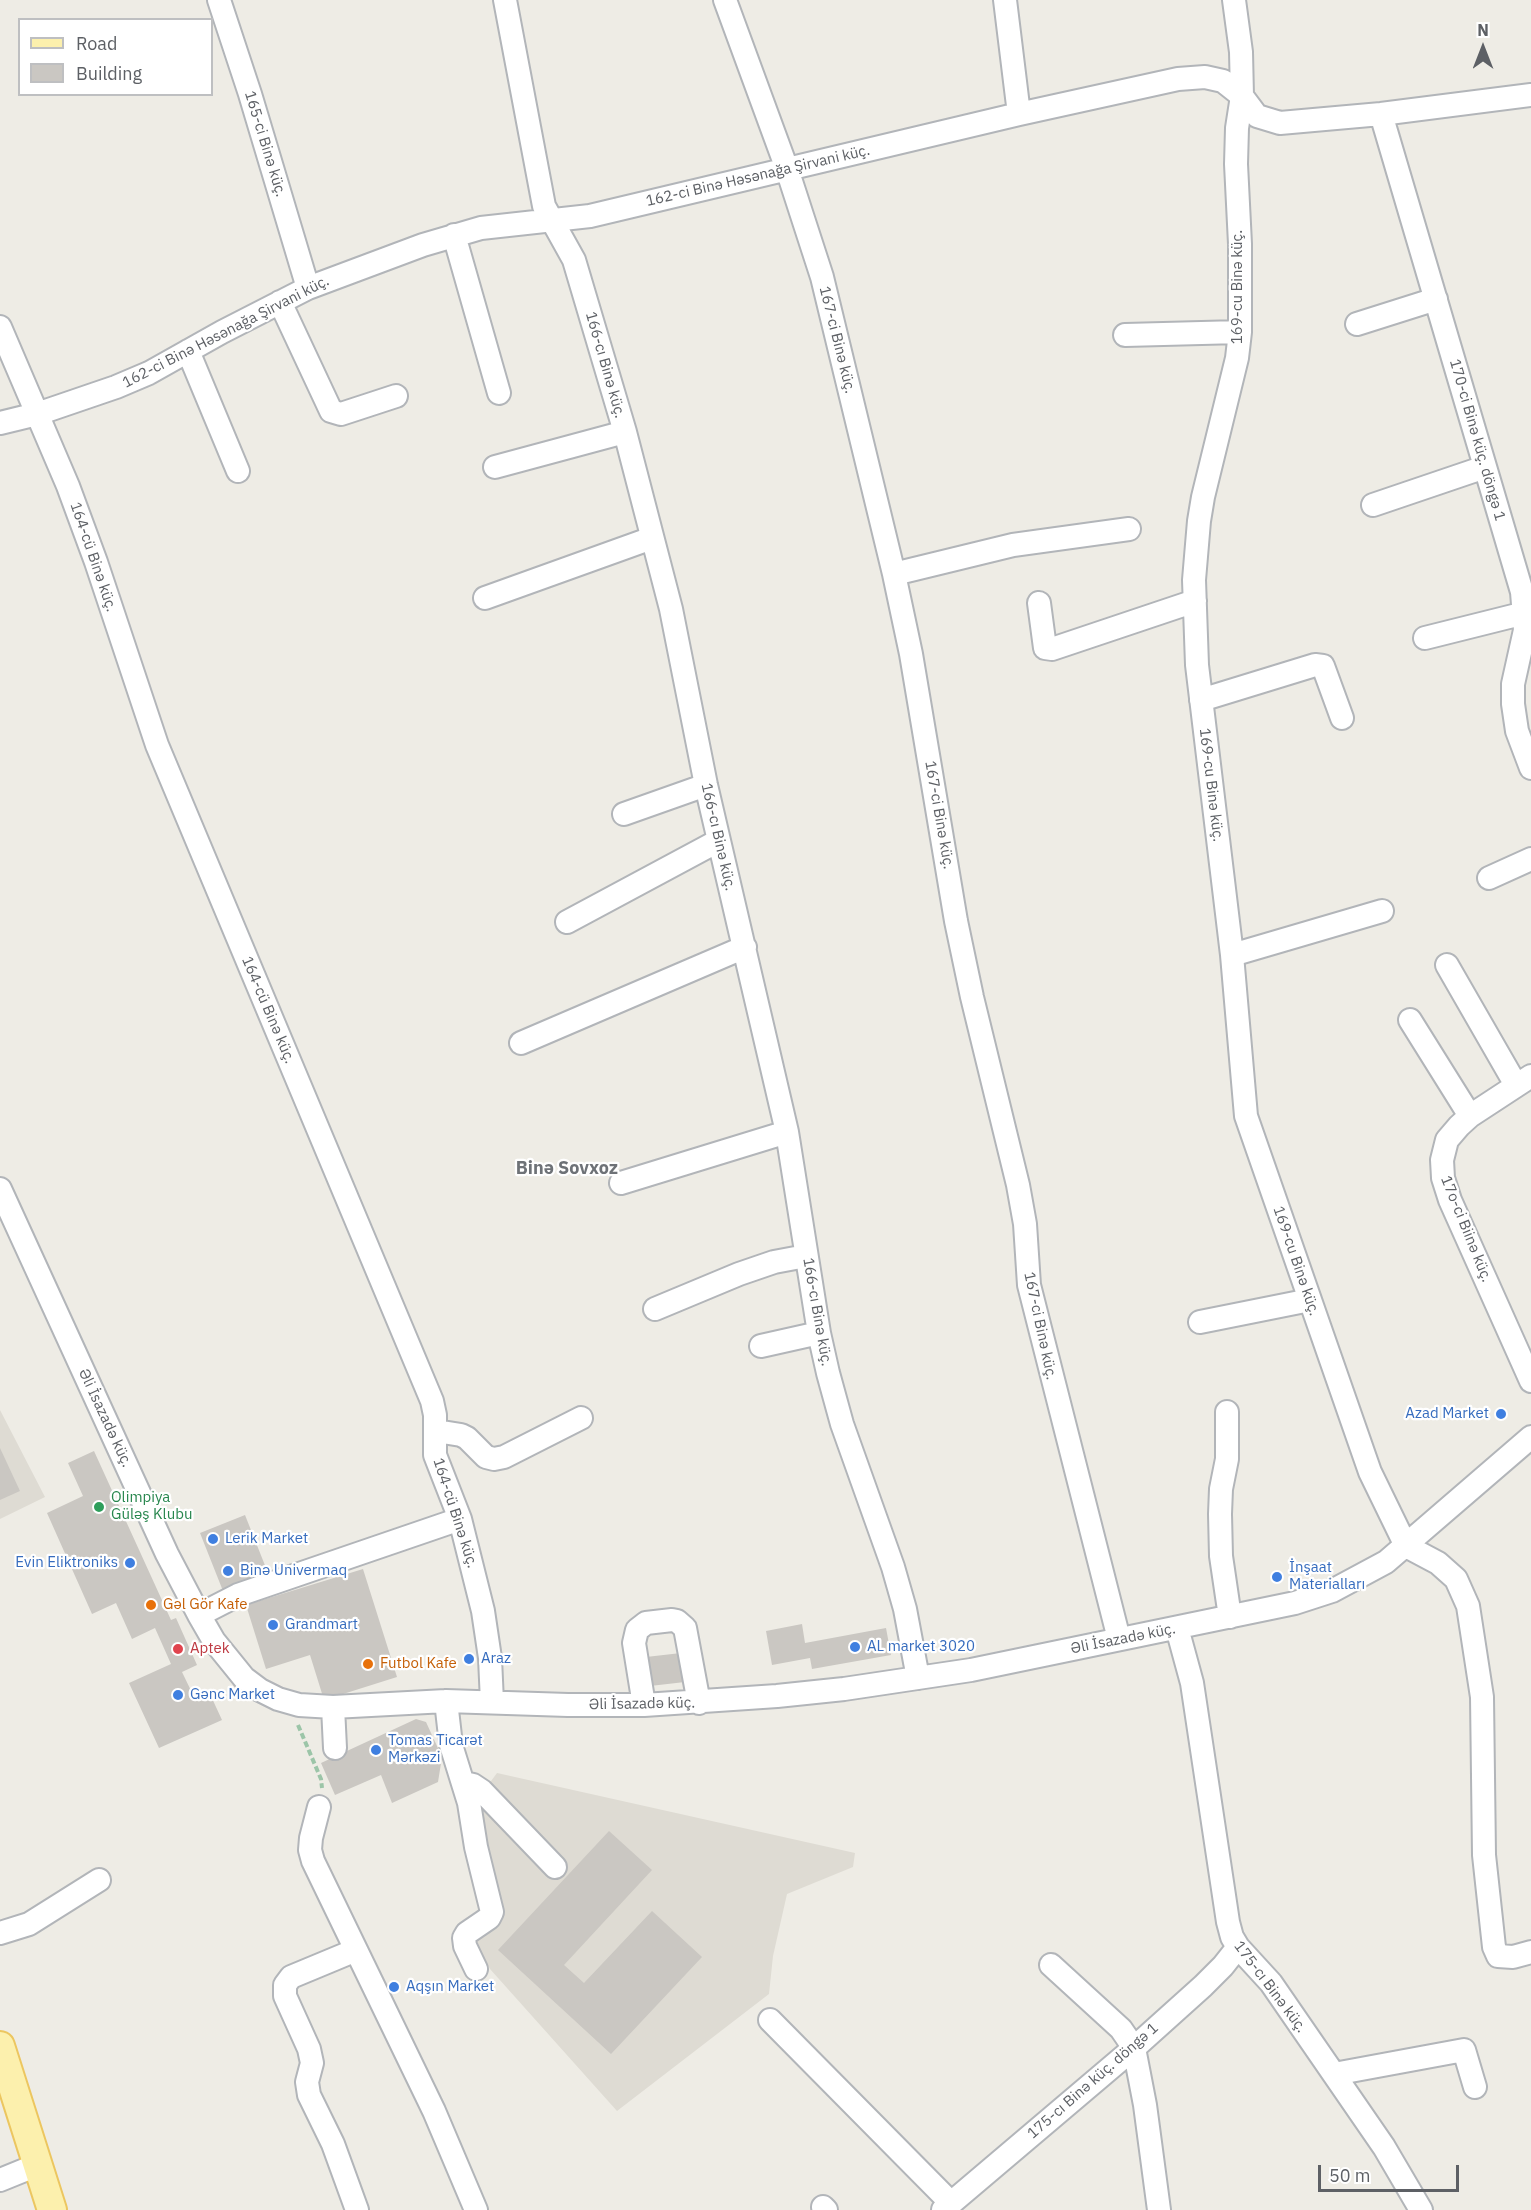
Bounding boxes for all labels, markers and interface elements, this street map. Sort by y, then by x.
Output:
legend [18,18,213,96]
north arrow [1453,18,1513,78]
text: N [1477,20,1489,40]
text: Road [76,32,117,55]
text: Building [76,62,142,85]
street label: 165-ci Binə küç. [240,89,290,199]
street label: 162-ci Binə Həsənağa Şirvani küç. [644,141,872,211]
street label: 169-cu Binə küç. [1229,230,1247,344]
street label: 162-ci Binə Həsənağa Şirvani küç. [120,272,332,392]
street label: 167-ci Binə küç. [815,285,859,395]
street label: 166-cı Binə küç. [581,310,629,420]
street label: 170-ci Binə küç. döngə 1 [1445,357,1509,523]
street label: 164-cü Binə küç. [66,500,120,614]
street label: 169-cu Binə küç. [1195,727,1227,843]
street label: 167-ci Binə küç. [921,759,957,871]
street label: 166-cı Binə küç. [697,782,739,892]
street label: 164-cü Binə küç. [237,954,299,1066]
district label: Binə Sovxoz [516,1158,618,1180]
street label: 17o-ci Biinə küç. [1436,1173,1496,1285]
street label: 169-cu Binə küç. [1269,1204,1323,1318]
street label: 166-cı Binə küç. [799,1256,835,1368]
street label: 167-ci Binə küç. [1020,1270,1060,1382]
street label: Əli İsazadə küç. [74,1366,136,1470]
place label: Azad Market [1405,1405,1489,1423]
marker: Azad Market [1494,1407,1508,1421]
street label: 164-cü Binə küç. [429,1456,481,1570]
place label: Olimpiya Güləş Klubu [111,1489,192,1524]
marker: Olimpiya Güləş Klubu [92,1500,106,1514]
place label: Lerik Market [225,1530,308,1548]
marker: Lerik Market [206,1532,220,1546]
place label: Evin Eliktroniks [15,1554,118,1572]
marker: Evin Eliktroniks [123,1556,137,1570]
place label: İnşaat Materialları [1289,1559,1365,1594]
place label: Binə Univermaq [240,1562,347,1580]
marker: Binə Univermaq [221,1564,235,1578]
marker: İnşaat Materialları [1270,1570,1284,1584]
place label: Gəl Gör Kafe [163,1596,247,1614]
marker: Gəl Gör Kafe [144,1598,158,1612]
place label: Grandmart [285,1616,358,1634]
marker: Grandmart [266,1618,280,1632]
street label: Əli İsazadə küç. [1069,1620,1177,1658]
place label: AL market 3020 [867,1638,975,1656]
place label: Aptek [190,1640,230,1658]
marker: AL market 3020 [848,1640,862,1654]
marker: Aptek [171,1642,185,1656]
place label: Araz [481,1650,511,1668]
marker: Araz [462,1652,476,1666]
place label: Futbol Kafe [380,1655,457,1673]
marker: Futbol Kafe [361,1657,375,1671]
place label: Gənc Market [190,1686,275,1704]
marker: Gənc Market [171,1688,185,1702]
street label: Əli İsazadə küç. [589,1694,695,1714]
place label: Tomas Ticarət Mərkəzi [388,1732,483,1767]
marker: Tomas Ticarət Mərkəzi [369,1743,383,1757]
street label: 175-cı Binə küç. [1230,1938,1310,2036]
place label: Aqşın Market [406,1978,494,1996]
marker: Aqşın Market [387,1980,401,1994]
street label: 175-cı Binə küç. döngə 1 [1024,2019,1162,2143]
scale bar [1321,2153,1462,2191]
text: 50 m [1329,2164,1371,2187]

